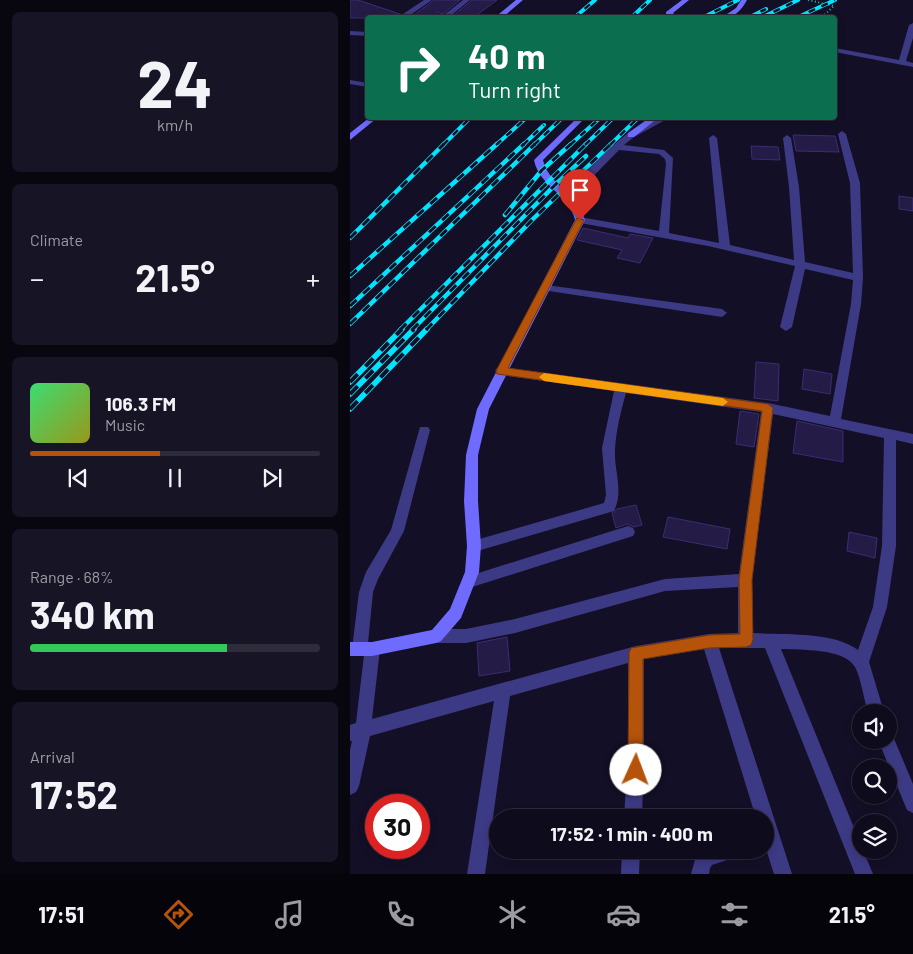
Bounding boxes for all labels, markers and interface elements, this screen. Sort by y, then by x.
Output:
text: 40 m [468,34,545,76]
icon: right [385,35,450,100]
text: 24 [137,43,213,121]
text: Turn right [468,76,561,102]
text: km/h [157,115,193,134]
pin [559,169,601,220]
icon: arrive [566,176,594,204]
text: Climate [30,230,83,249]
text: 21.5° [135,254,215,300]
text: − [30,261,44,295]
text: + [306,261,320,295]
text: 106.3 FM [105,392,176,415]
text: Music [105,415,145,434]
icon: previous [64,464,92,492]
icon: pause [161,464,189,492]
icon: next [258,464,286,492]
text: Range · 68% [30,567,114,586]
text: 340 km [30,591,155,637]
map controls [852,704,897,859]
button: sound [852,704,897,749]
position arrow [609,743,661,795]
text: Arrival [30,747,75,766]
button: search [852,759,897,804]
text: 17:52 [30,771,118,817]
speed limit sign: 30 [365,794,430,859]
button: layers [852,814,897,859]
text: 17:52 · 1 min · 400 m [550,822,713,845]
icon: directions [161,897,196,932]
icon: music [272,897,307,932]
icon: phone [383,897,418,932]
icon: climate [495,897,530,932]
icon: car [606,897,641,932]
icon: filters [717,897,752,932]
text: 17:51 [38,901,84,927]
text: 21.5° [829,901,875,927]

